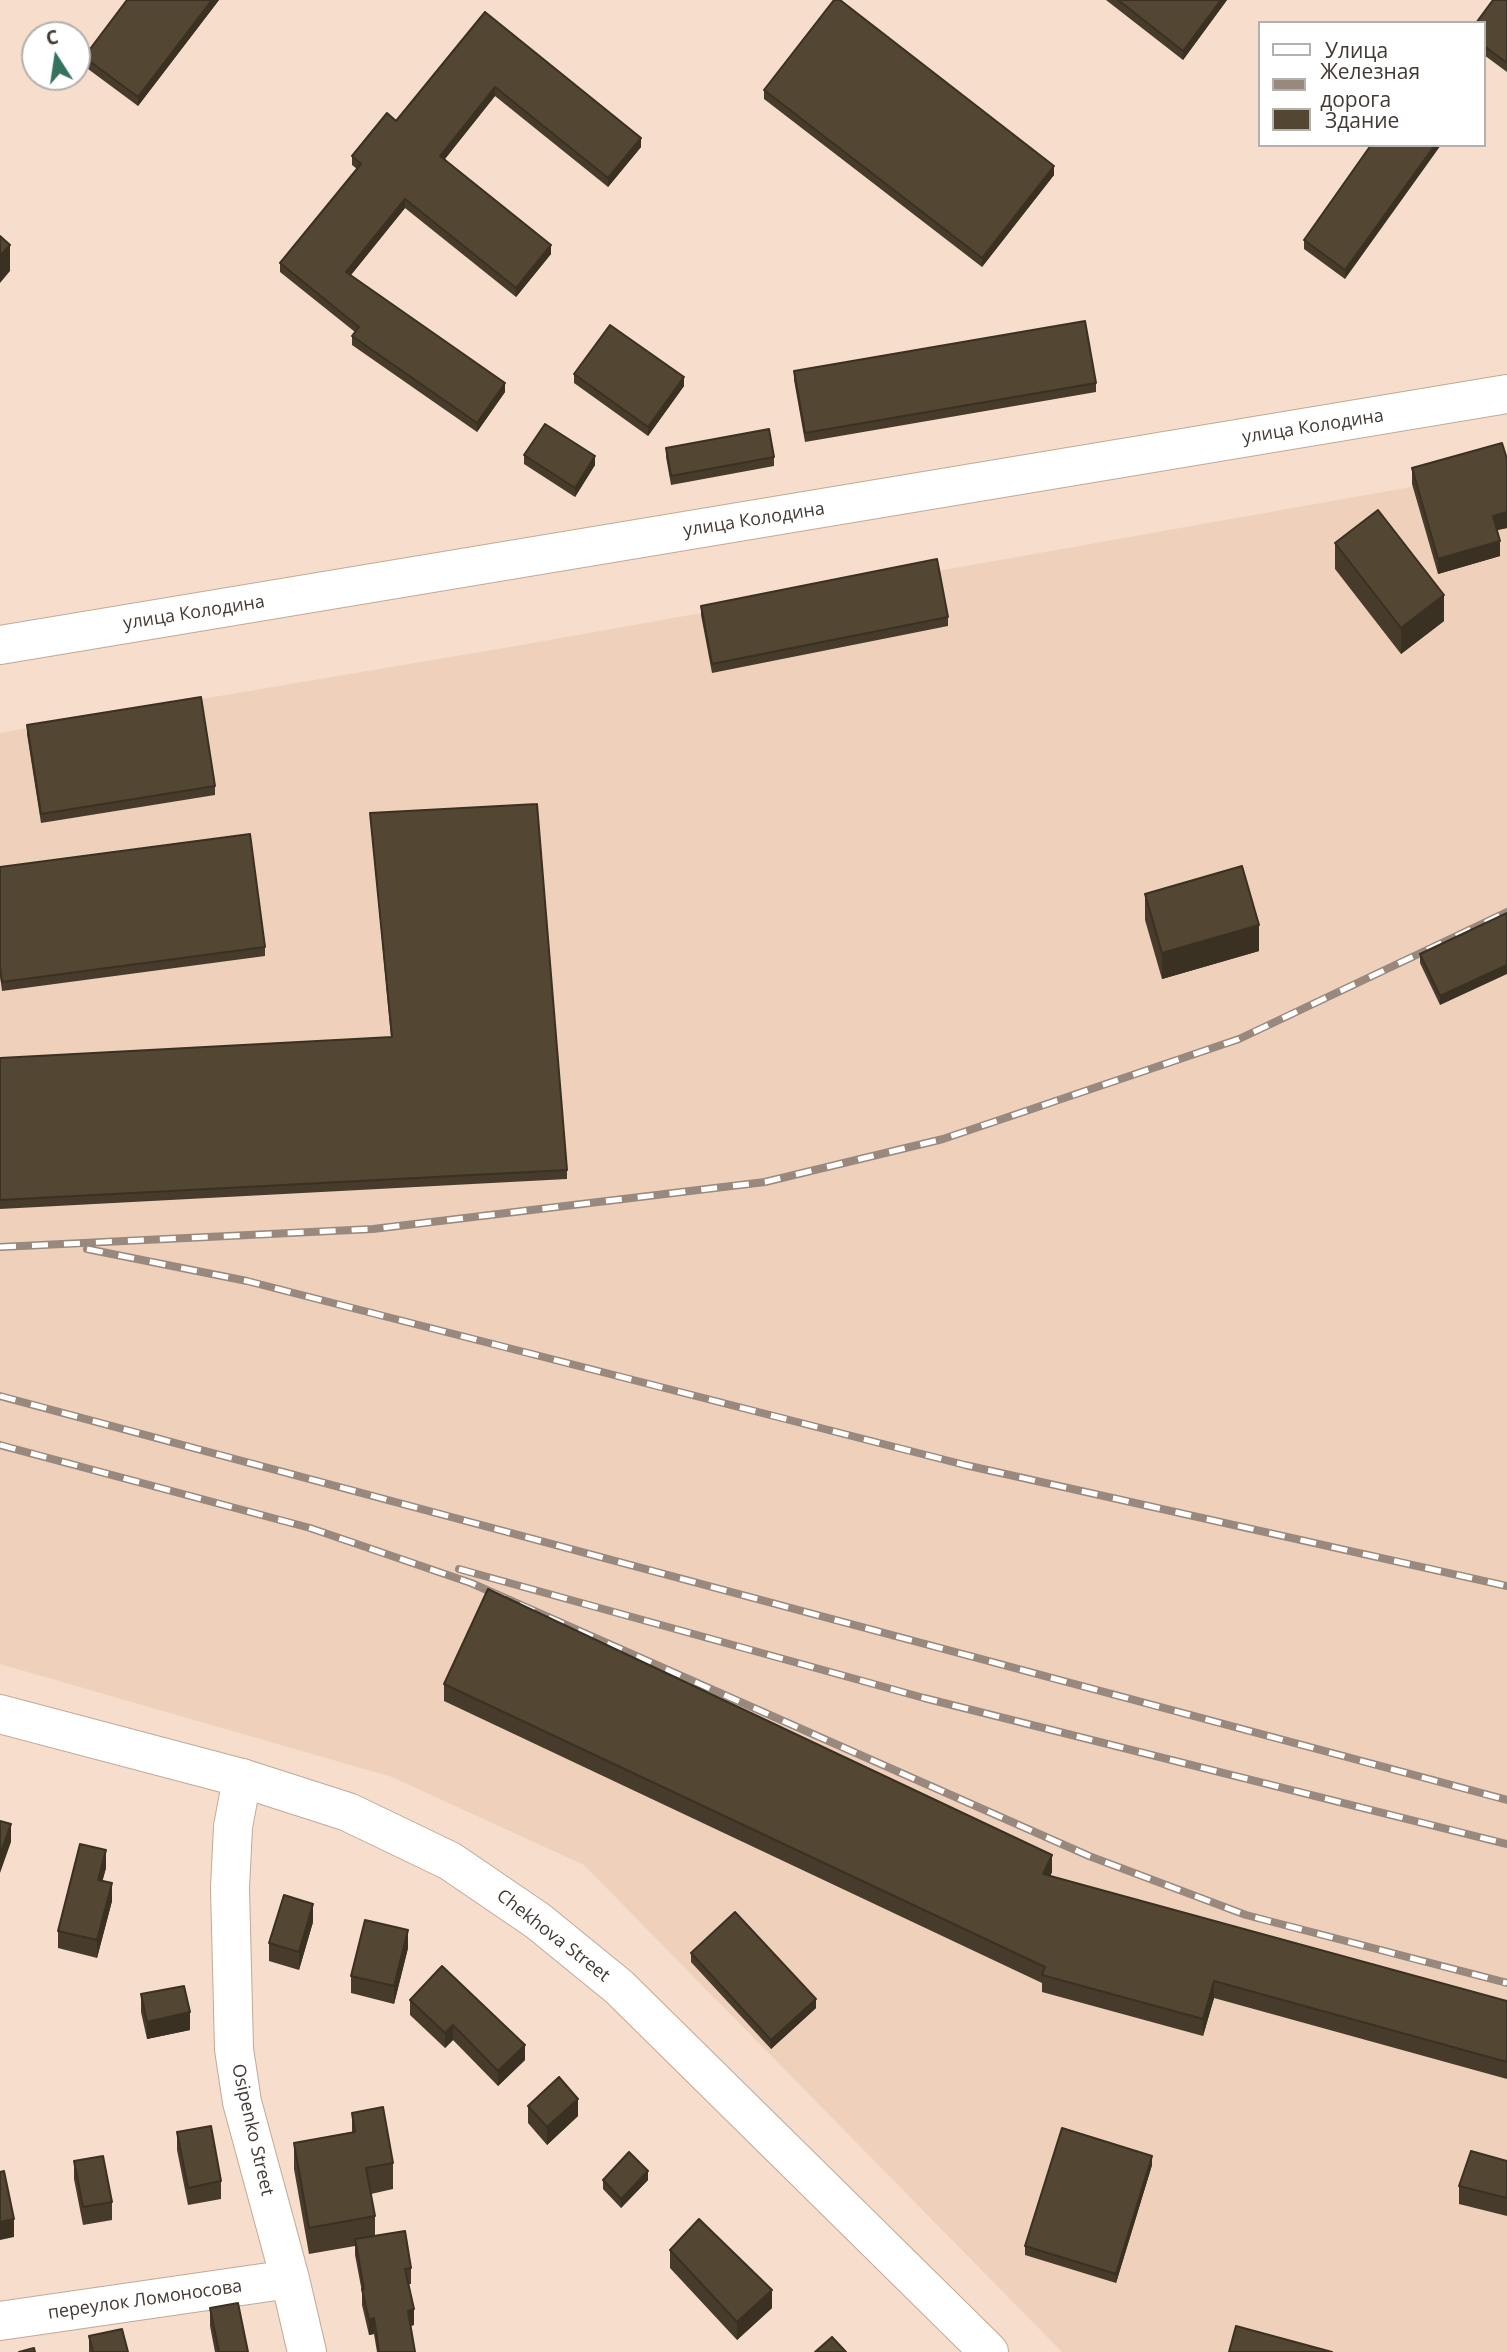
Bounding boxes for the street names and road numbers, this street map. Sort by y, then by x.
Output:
street label: улица Колодина [1241,405,1385,449]
street label: улица Колодина [682,498,826,542]
street label: улица Колодина [122,591,266,635]
street label: Chekhova Street [492,1885,614,1987]
street label: Osipenko Street [226,2062,278,2198]
street label: переулок Ломоносова [46,2276,244,2324]

